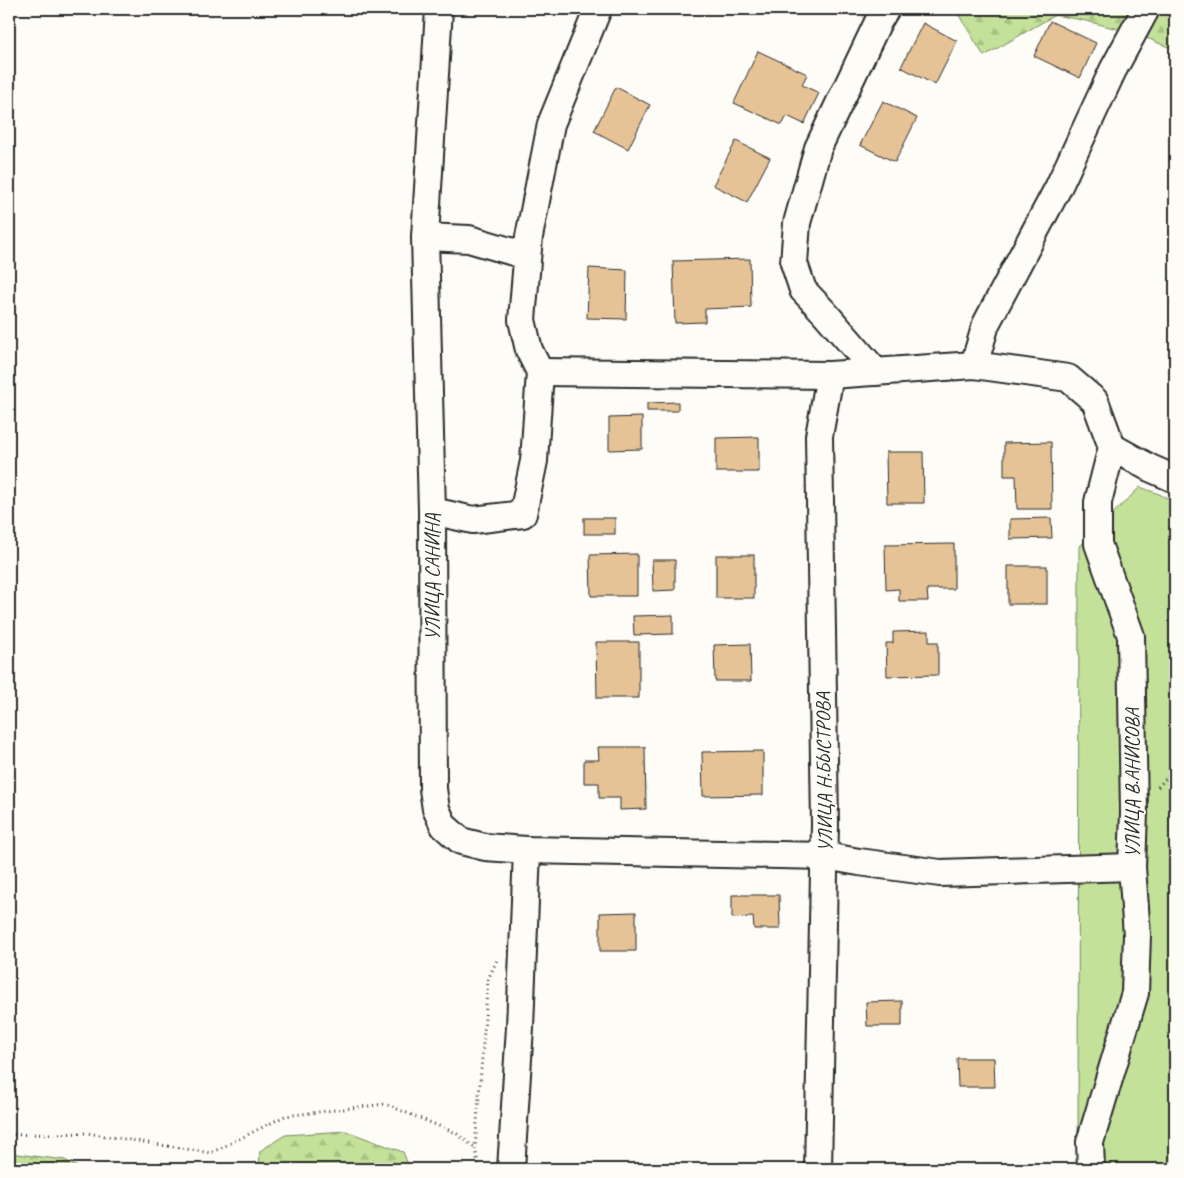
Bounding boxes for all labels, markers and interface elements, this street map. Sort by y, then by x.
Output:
street label: УЛИЦА САНИНА [420,513,445,640]
street label: УЛИЦА Н.БЫСТРОВА [810,691,838,852]
street label: УЛИЦА В.АНИСОВА [1120,707,1145,858]

